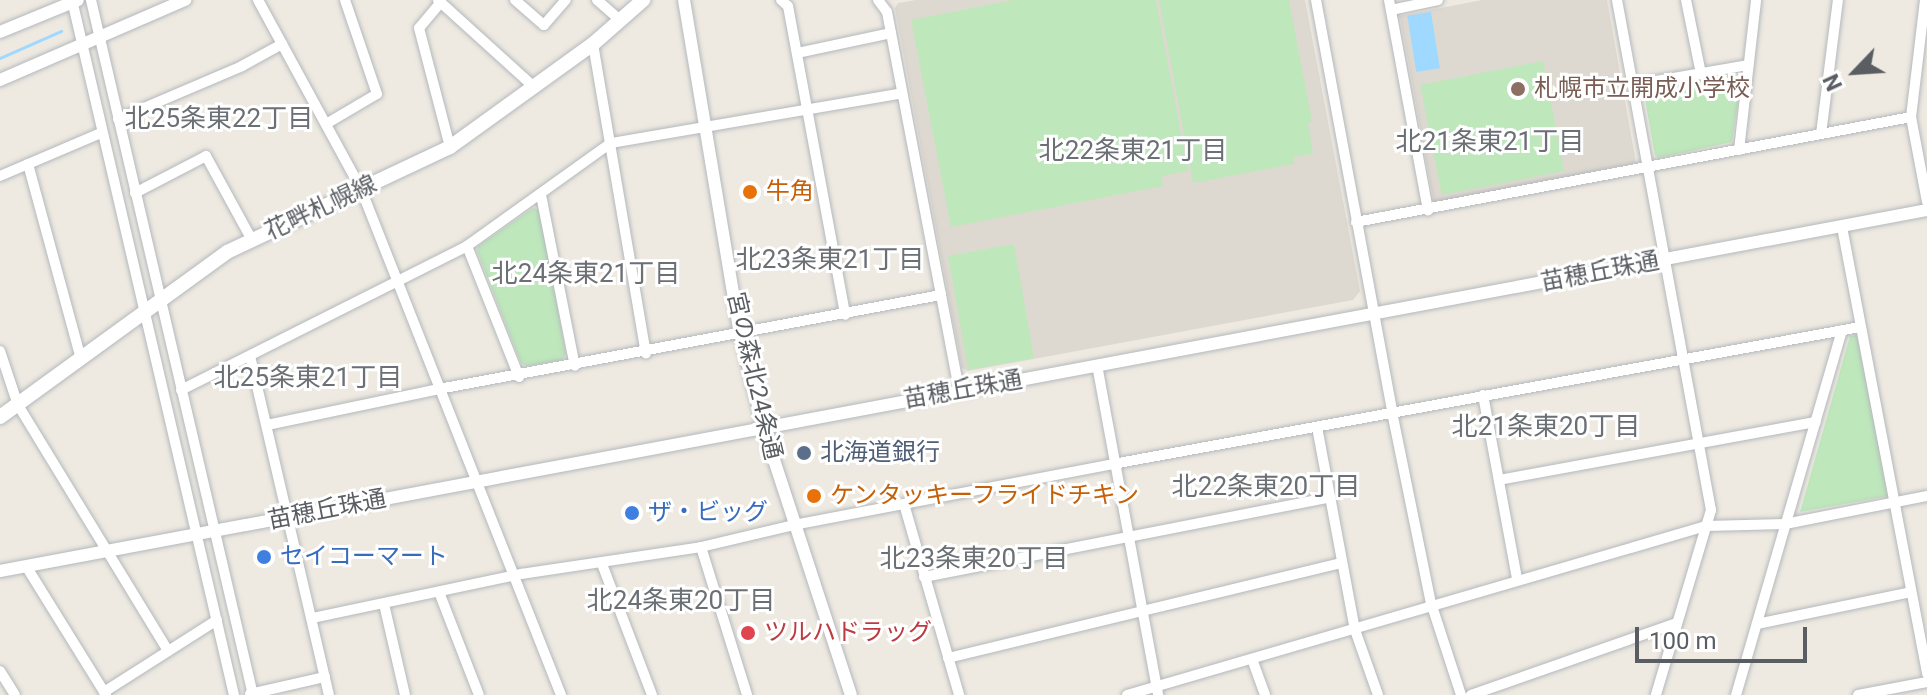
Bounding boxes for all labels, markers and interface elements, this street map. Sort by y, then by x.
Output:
north arrow [1815,32,1895,112]
text: N [1818,70,1847,95]
place label: 札幌市立開成小学校 [1534,75,1750,103]
marker: 札幌市立開成小学校 [1509,80,1527,98]
district label: 北25条東22丁目 [125,103,313,135]
district label: 北21条東21丁目 [1396,126,1584,158]
district label: 北22条東21丁目 [1039,135,1227,167]
street label: 花畔札幌線 [261,170,381,246]
place label: 牛角 [766,178,814,206]
marker: 牛角 [741,183,759,201]
district label: 北23条東21丁目 [736,244,924,276]
street label: 苗穂丘珠通 [1538,246,1662,298]
district label: 北24条東21丁目 [492,258,680,290]
street label: 宮の森北24条通 [721,289,787,463]
district label: 北25条東21丁目 [214,362,402,394]
street label: 苗穂丘珠通 [901,365,1025,415]
district label: 北21条東20丁目 [1452,411,1640,443]
place label: 北海道銀行 [820,439,940,467]
marker: 北海道銀行 [795,444,813,462]
district label: 北22条東20丁目 [1172,471,1360,503]
place label: ケンタッキーフライドチキン [830,482,1142,510]
street label: 苗穂丘珠通 [265,484,389,536]
marker: ケンタッキーフライドチキン [805,487,823,505]
place label: ザ・ビッグ [648,499,768,527]
marker: ザ・ビッグ [623,504,641,522]
place label: セイコーマート [280,543,448,571]
district label: 北23条東20丁目 [880,543,1068,575]
marker: セイコーマート [255,548,273,566]
district label: 北24条東20丁目 [587,585,775,617]
scale bar [1639,611,1811,661]
place label: ツルハドラッグ [764,619,932,647]
marker: ツルハドラッグ [739,624,757,642]
text: 100 m [1649,627,1716,655]

